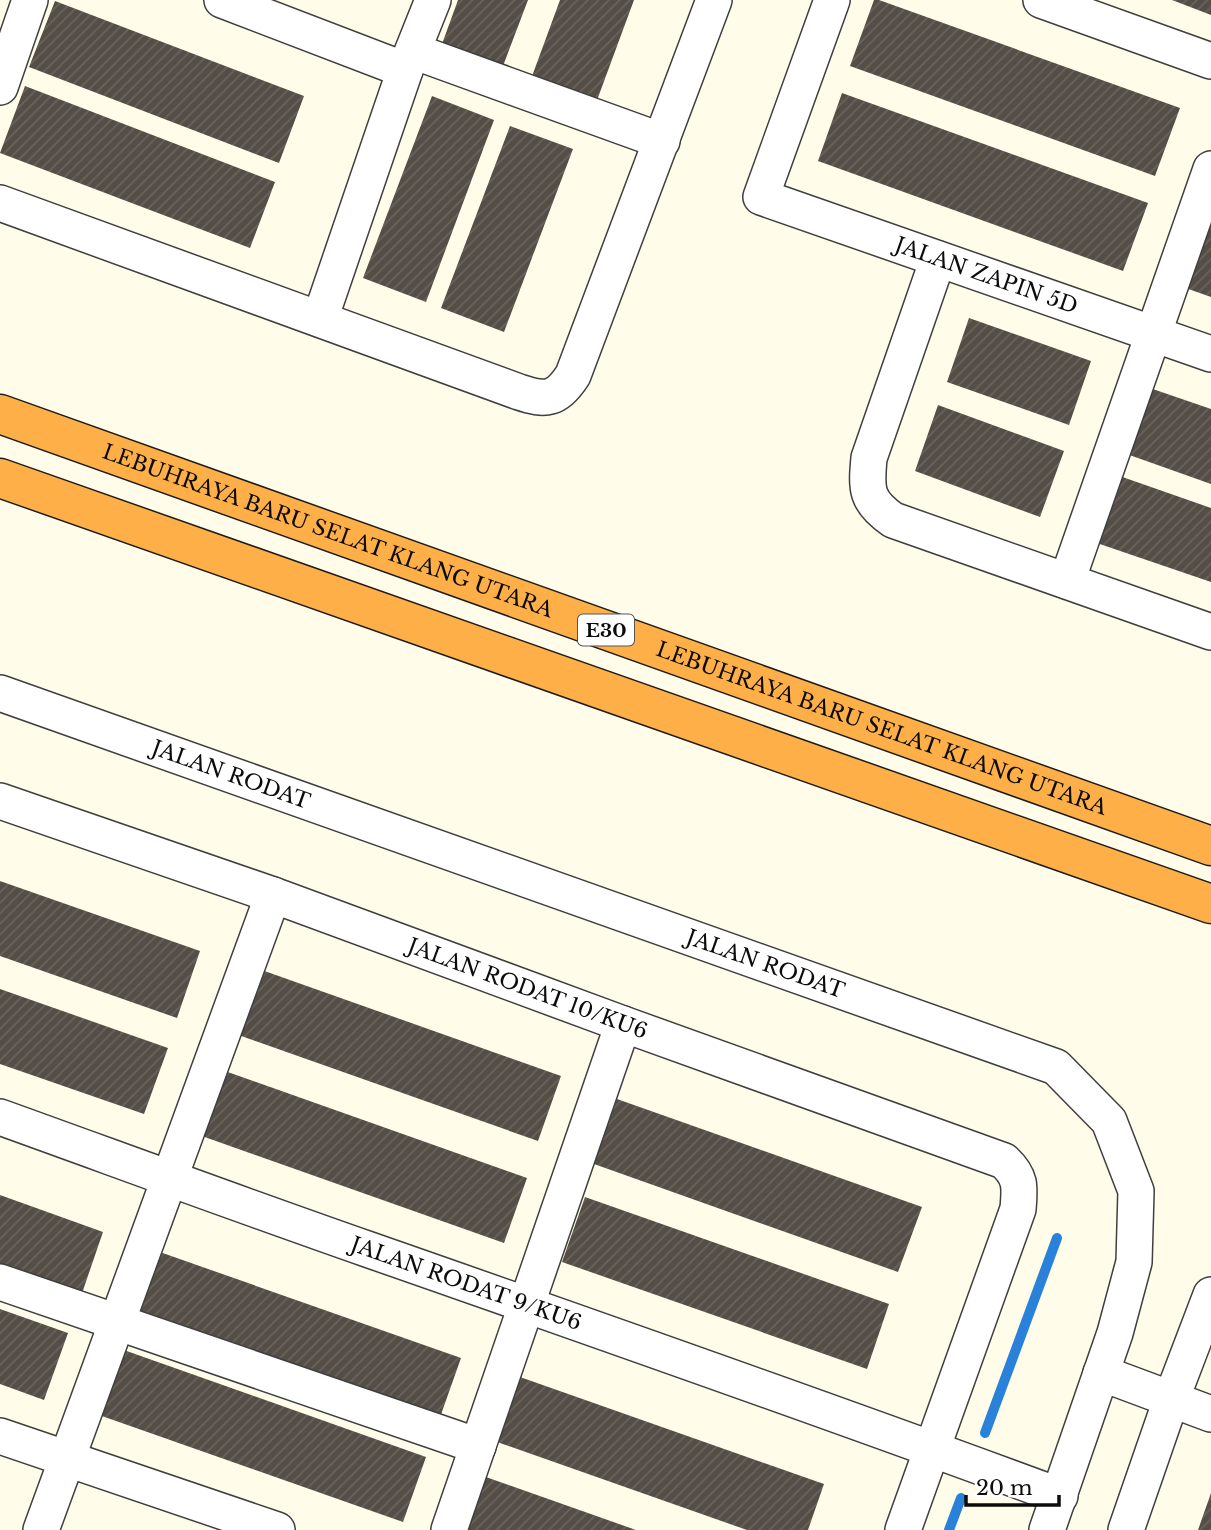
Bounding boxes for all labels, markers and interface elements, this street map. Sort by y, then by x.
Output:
street label: JALAN ZAPIN 5D [889,231,1081,319]
street label: LEBUHRAYA BARU SELAT KLANG UTARA [99,439,557,624]
road number: E30 [578,614,634,646]
street label: LEBUHRAYA BARU SELAT KLANG UTARA [653,636,1111,821]
street label: JALAN RODAT [146,734,314,815]
street label: JALAN RODAT [680,923,848,1004]
street label: JALAN RODAT 10/KU6 [401,932,651,1045]
street label: JALAN RODAT 9/KU6 [344,1230,585,1336]
scale bar [966,1464,1059,1508]
text: 20 m [976,1475,1033,1501]

